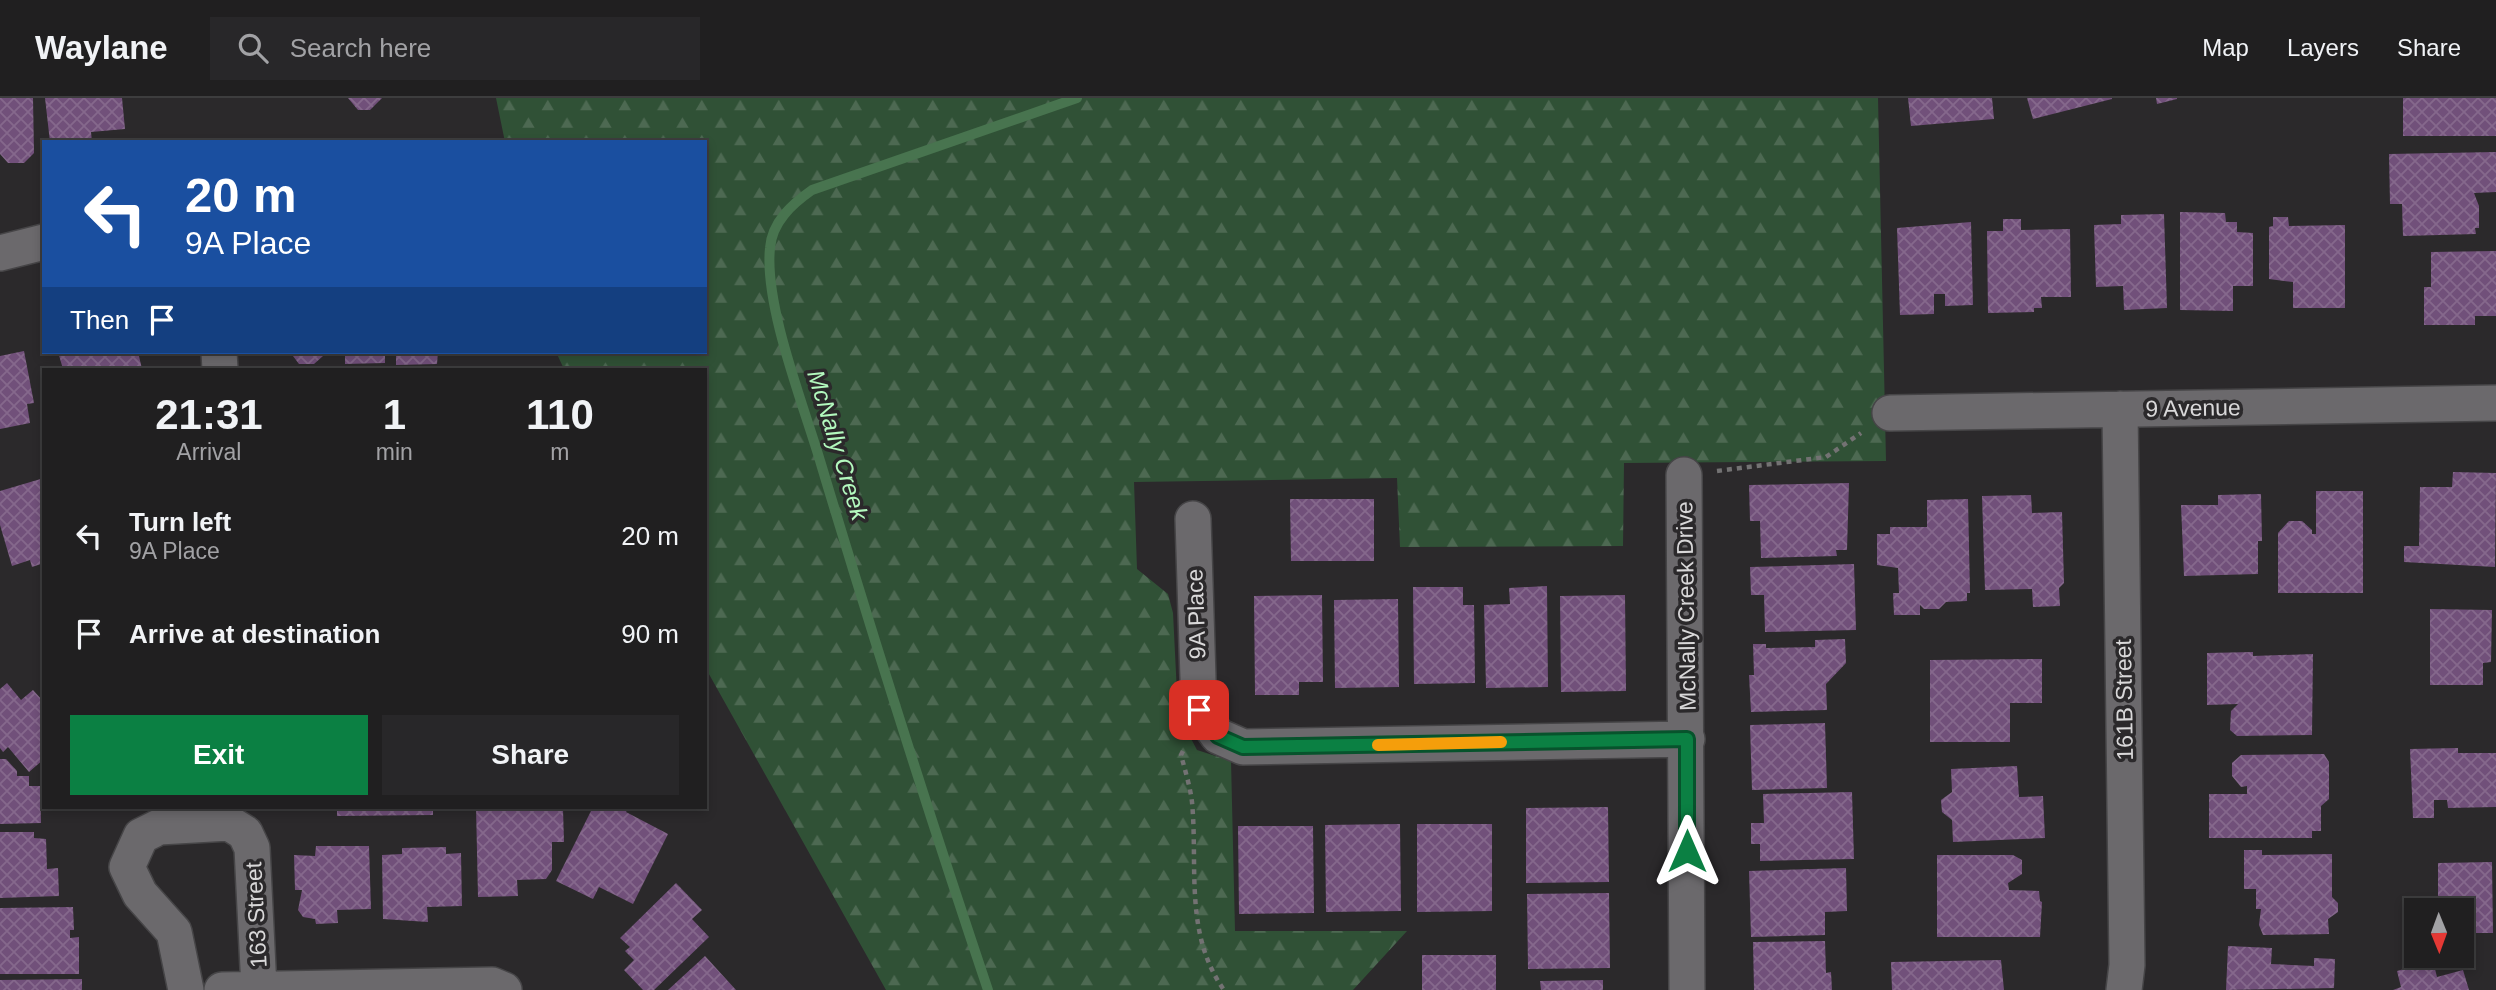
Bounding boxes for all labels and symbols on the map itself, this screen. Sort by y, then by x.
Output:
water label: McNally Creek [802,366,874,525]
street label: 9 Avenue [2145,394,2241,422]
street label: McNally Creek Drive [1671,501,1701,711]
street label: 9A Place [1181,568,1211,660]
street label: 161B Street [2110,638,2138,761]
pin [1169,680,1229,740]
position arrow [1650,814,1724,888]
street label: 163 Street [240,861,272,969]
north arrow [2404,898,2474,968]

